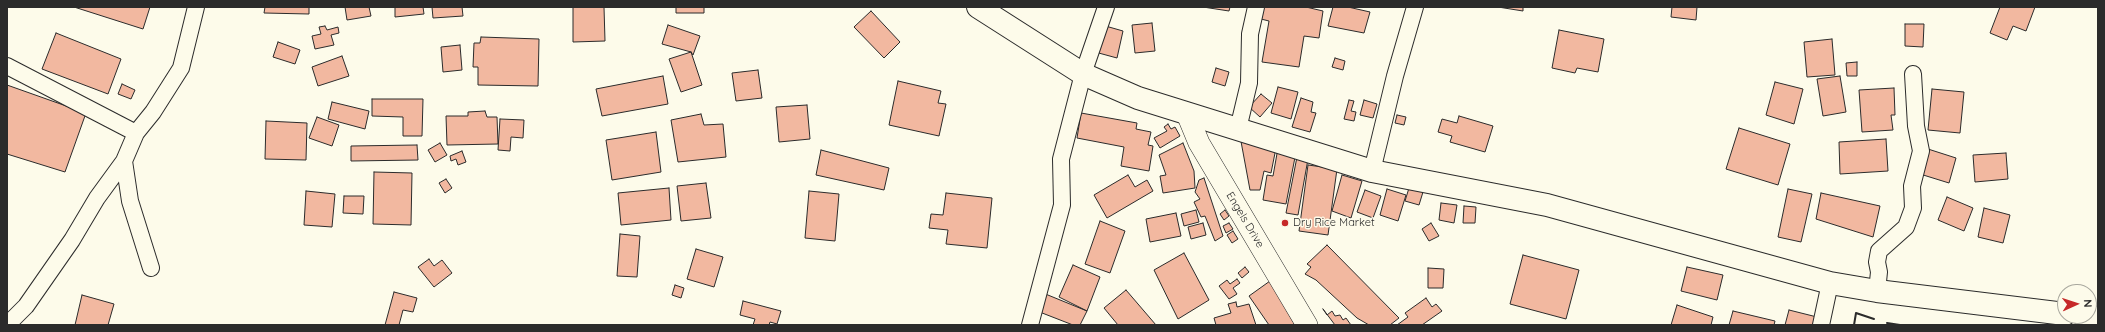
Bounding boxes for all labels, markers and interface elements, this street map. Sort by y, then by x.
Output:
street label: Engels Drive [1223,190,1267,250]
place label: Dry Rice Market [1293,216,1375,230]
marker: Dry Rice Market [1280,218,1290,228]
north arrow [2057,284,2097,324]
text: N [2081,299,2095,308]

